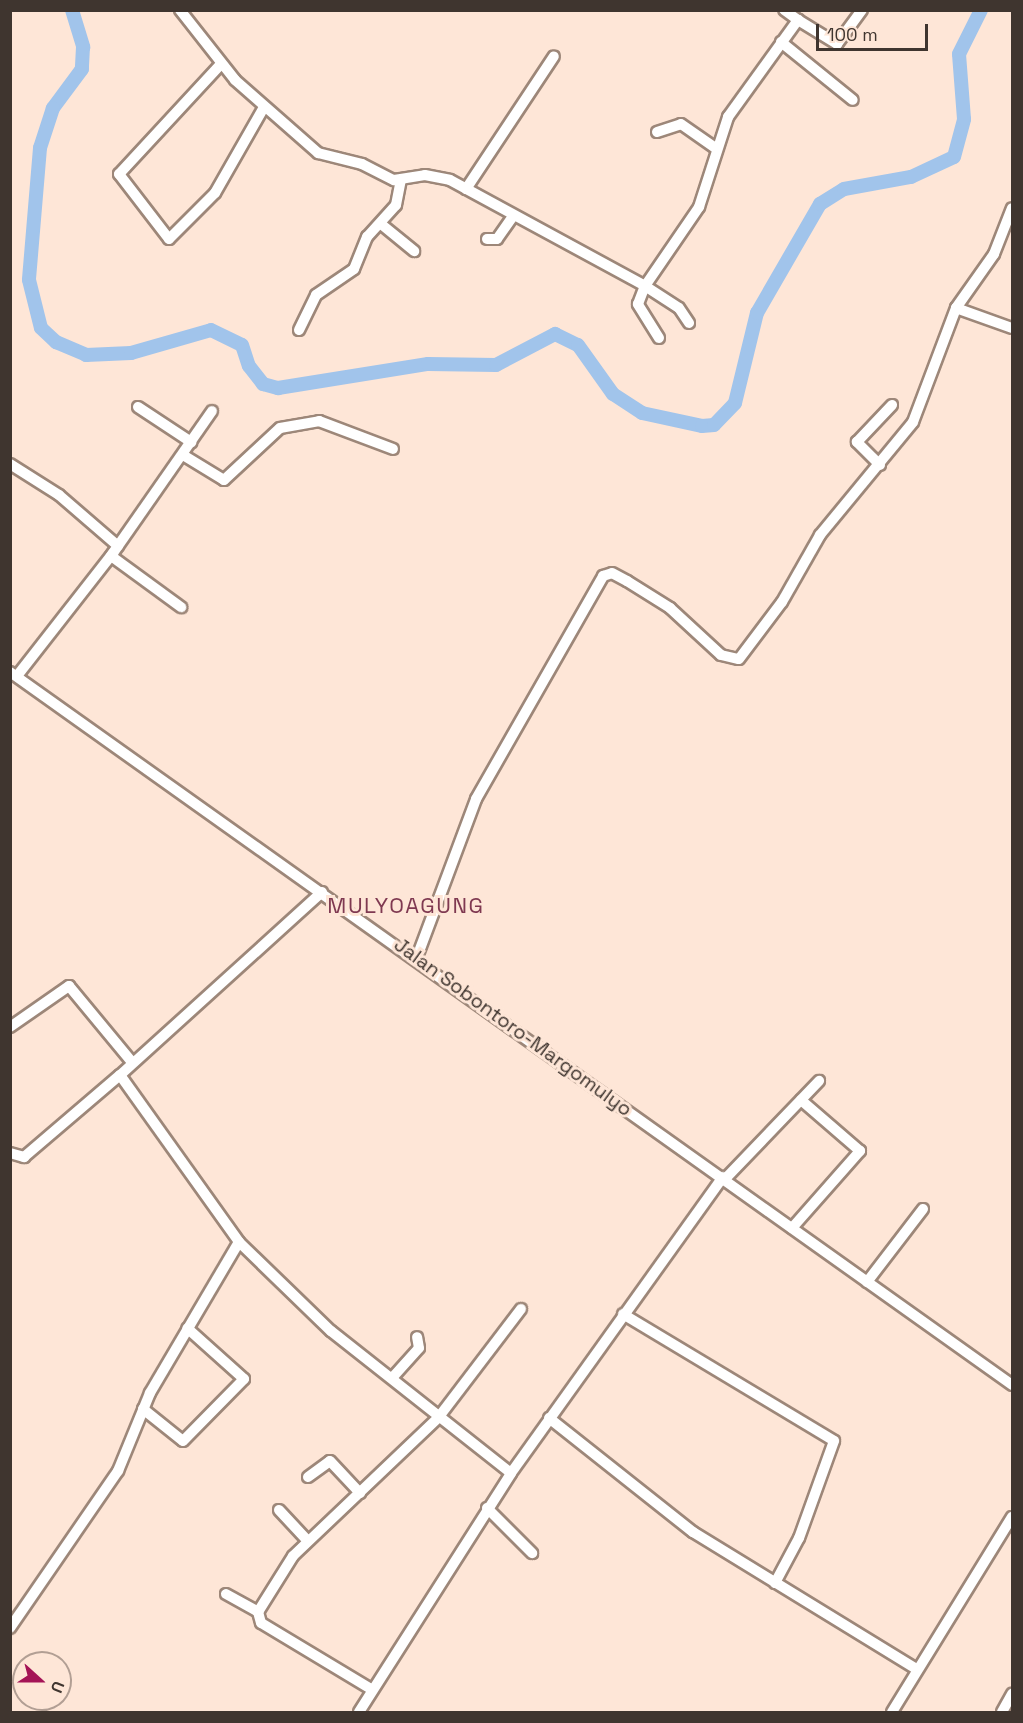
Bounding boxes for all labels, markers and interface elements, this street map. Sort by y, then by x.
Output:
scale bar [819,12,932,50]
text: 100 m [827,23,878,46]
district label: MULYOAGUNG [327,893,485,919]
street label: Jalan Sobontoro-Margomulyo [389,933,637,1121]
north arrow [12,1651,72,1711]
text: U [46,1678,69,1696]

